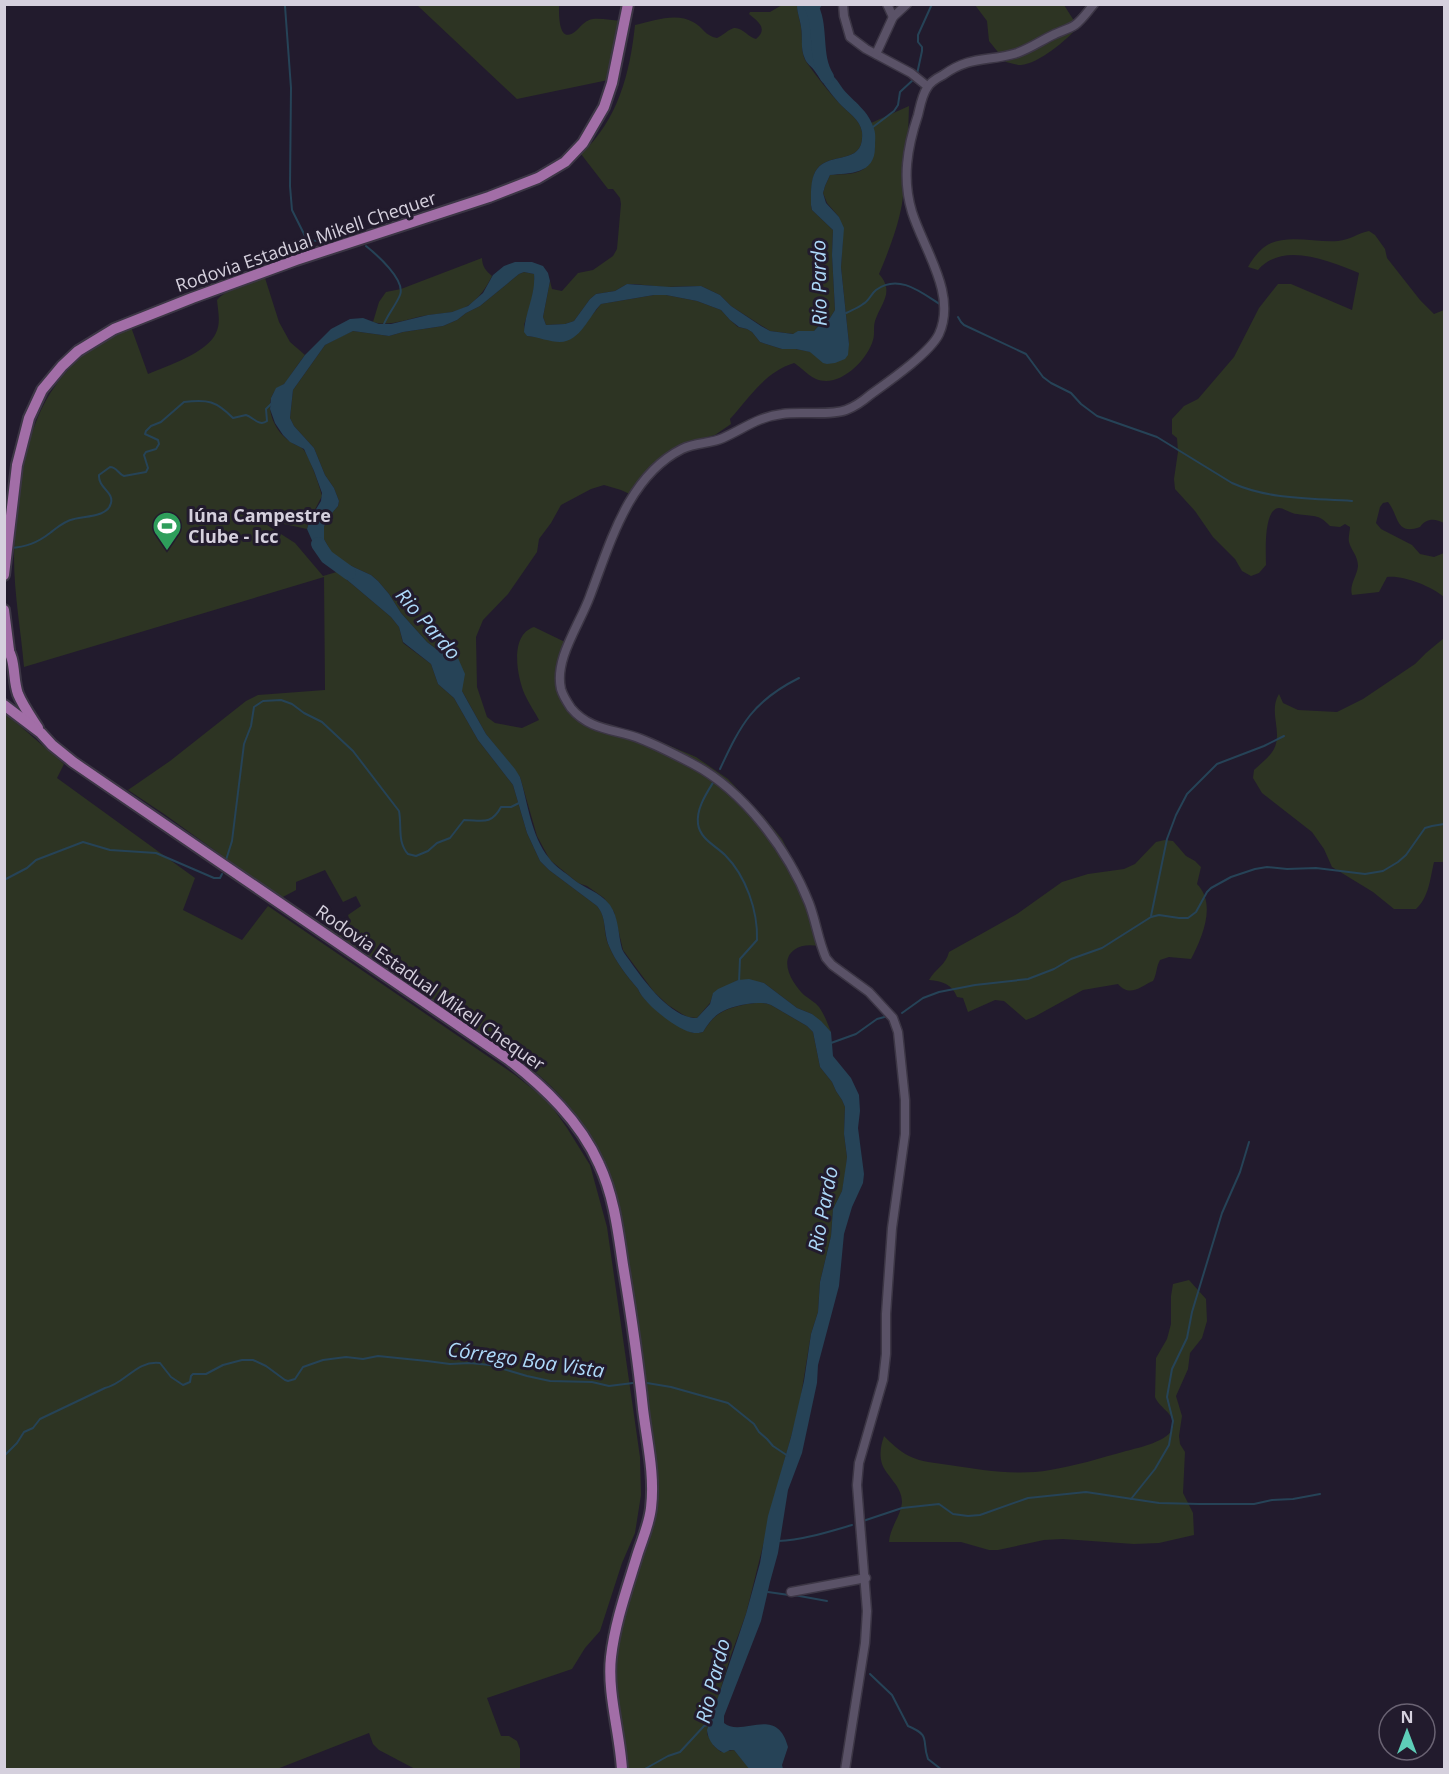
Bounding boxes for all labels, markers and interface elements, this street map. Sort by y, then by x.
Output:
street label: Rodovia Estadual Mikell Chequer [172,185,440,297]
water label: Rio Pardo [804,240,833,326]
place label: Iúna Campestre Clube - Icc [188,503,331,548]
sports icon: Iúna Campestre Clube - Icc [151,510,183,552]
water label: Rio Pardo [390,582,467,665]
street label: Rodovia Estadual Mikell Chequer [311,899,550,1076]
water label: Rio Pardo [801,1164,844,1254]
water label: Córrego Boa Vista [446,1335,606,1384]
water label: Rio Pardo [689,1636,736,1726]
north arrow [1377,1702,1437,1762]
text: N [1400,1706,1414,1728]

